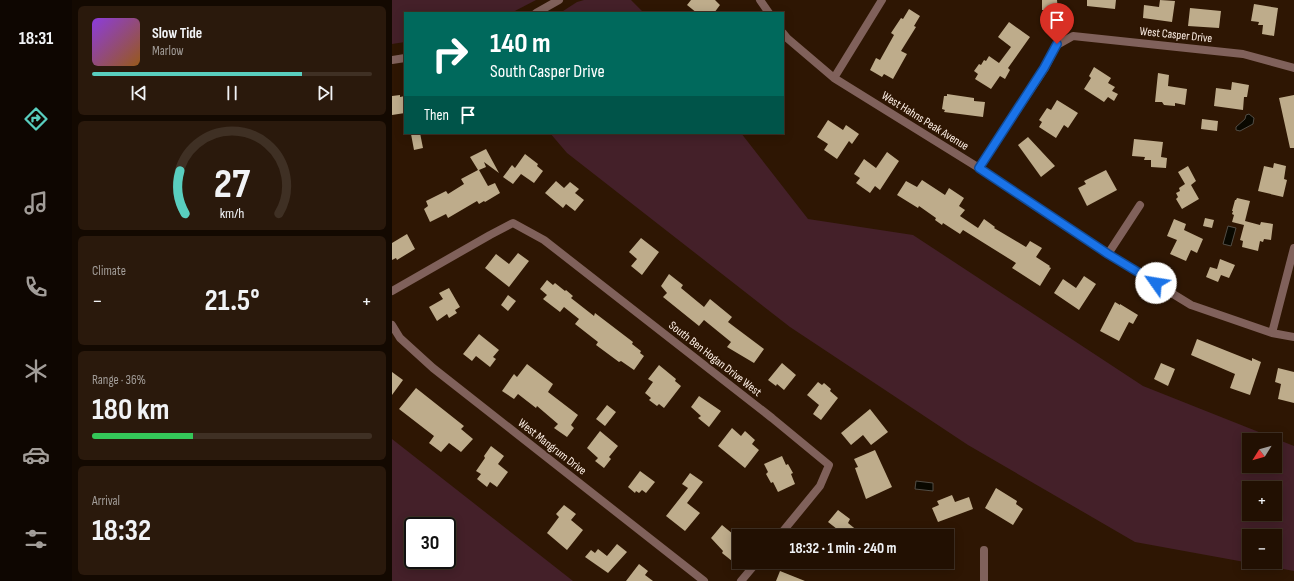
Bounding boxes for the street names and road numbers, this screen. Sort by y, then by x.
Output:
street label: West Casper Drive [1139,24,1213,46]
street label: West Hahns Peak Avenue [879,88,971,154]
street label: South Ben Hogan Drive West [666,318,765,400]
street label: West Mangrum Drive [515,416,589,479]

